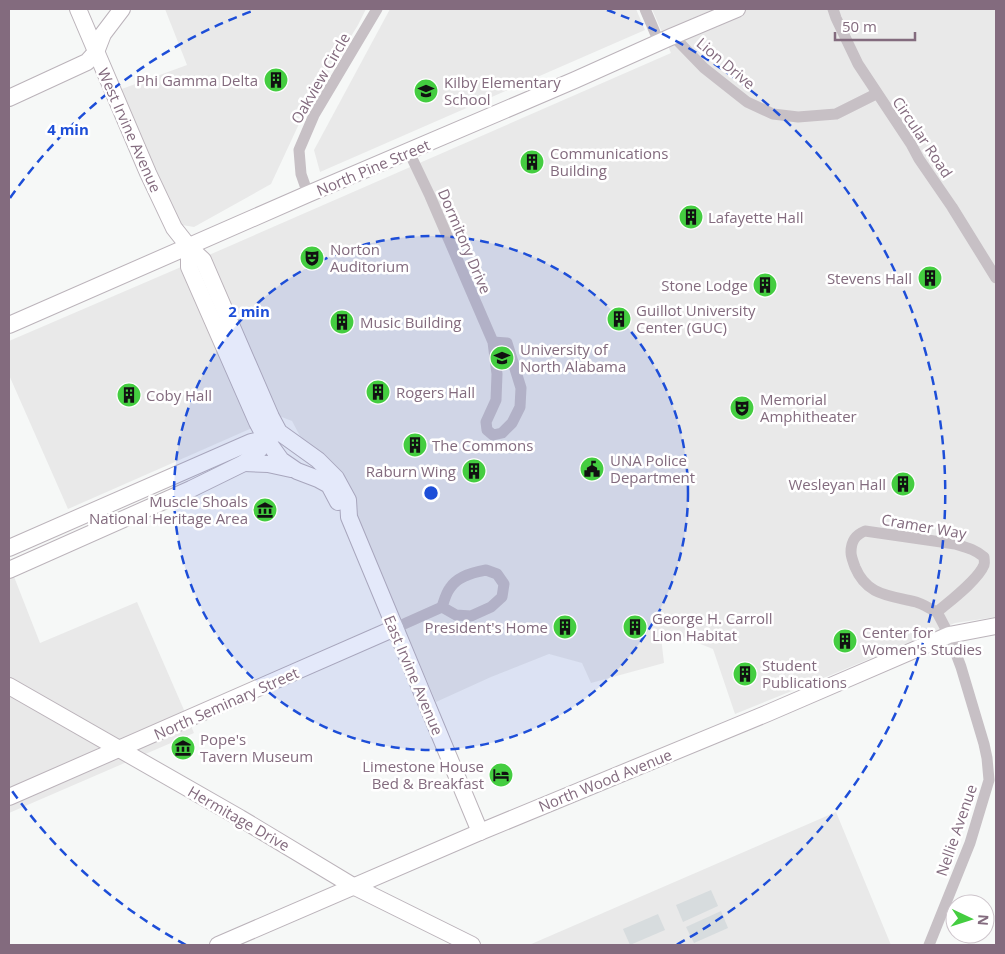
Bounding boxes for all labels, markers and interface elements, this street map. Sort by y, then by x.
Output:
scale bar [835,10,915,42]
text: 50 m [842,16,877,36]
street label: Oakview Circle [286,29,354,127]
street label: Lion Drive [693,33,759,93]
street label: West Irvine Avenue [94,65,166,195]
building icon: Phi Gamma Delta [263,67,289,93]
place label: Phi Gamma Delta [136,70,258,90]
place label: Kilby Elementary School [444,72,561,109]
school or university icon: Kilby Elementary School [413,78,439,104]
street label: Circular Road [889,93,957,181]
text: 4 min [47,119,89,139]
street label: North Pine Street [313,134,433,200]
place label: Communications Building [550,143,668,180]
building icon: Communications Building [519,149,545,175]
street label: Dormitory Drive [434,185,496,297]
building icon: Lafayette Hall [678,204,704,230]
place label: Lafayette Hall [708,207,803,227]
place label: Norton Auditorium [330,239,409,276]
theatre icon: Norton Auditorium [299,245,325,271]
building icon: Stevens Hall [917,265,943,291]
place label: Stevens Hall [827,268,912,288]
building icon: Stone Lodge [752,272,778,298]
place label: Stone Lodge [661,275,748,295]
place label: Guillot University Center (GUC) [636,300,756,337]
text: 2 min [228,301,270,321]
building icon: Guillot University Center (GUC) [606,306,632,332]
building icon: Music Building [329,309,355,335]
place label: Music Building [360,312,461,332]
place label: University of North Alabama [520,339,626,376]
school or university icon: University of North Alabama [489,345,515,371]
building icon: Rogers Hall [365,379,391,405]
building icon: Coby Hall [116,382,142,408]
place label: Rogers Hall [396,382,475,402]
place label: Coby Hall [146,385,212,405]
place label: Memorial Amphitheater [760,389,857,426]
theatre icon: Memorial Amphitheater [729,395,755,421]
building icon: The Commons [402,432,428,458]
place label: The Commons [432,435,533,455]
place label: UNA Police Department [610,450,695,487]
public building icon: UNA Police Department [579,456,605,482]
building icon: Raburn Wing [461,458,487,484]
place label: Raburn Wing [366,461,456,481]
building icon: Wesleyan Hall [890,471,916,497]
place label: Wesleyan Hall [788,474,886,494]
centre of rings [422,484,440,502]
place label: Muscle Shoals National Heritage Area [89,491,248,528]
museum icon: Muscle Shoals National Heritage Area [252,497,278,523]
street label: Cramer Way [880,509,969,543]
place label: George H. Carroll Lion Habitat [652,608,772,645]
street label: East Irvine Avenue [380,612,448,738]
building icon: President's Home [552,614,578,640]
building icon: George H. Carroll Lion Habitat [622,614,648,640]
place label: President's Home [425,617,548,637]
place label: Center for Women's Studies [862,622,982,659]
building icon: Center for Women's Studies [832,628,858,654]
place label: Student Publications [762,655,847,692]
building icon: Student Publications [732,661,758,687]
street label: North Seminary Street [151,662,301,744]
place label: Pope's Tavern Museum [200,729,313,766]
museum icon: Pope's Tavern Museum [170,735,196,761]
street label: North Wood Avenue [535,744,675,816]
place label: Limestone House Bed & Breakfast [362,756,484,793]
hotel icon: Limestone House Bed & Breakfast [488,762,514,788]
street label: Hermitage Drive [185,781,293,855]
street label: Nellie Avenue [931,782,981,878]
north arrow [945,894,995,944]
text: N [974,914,993,926]

